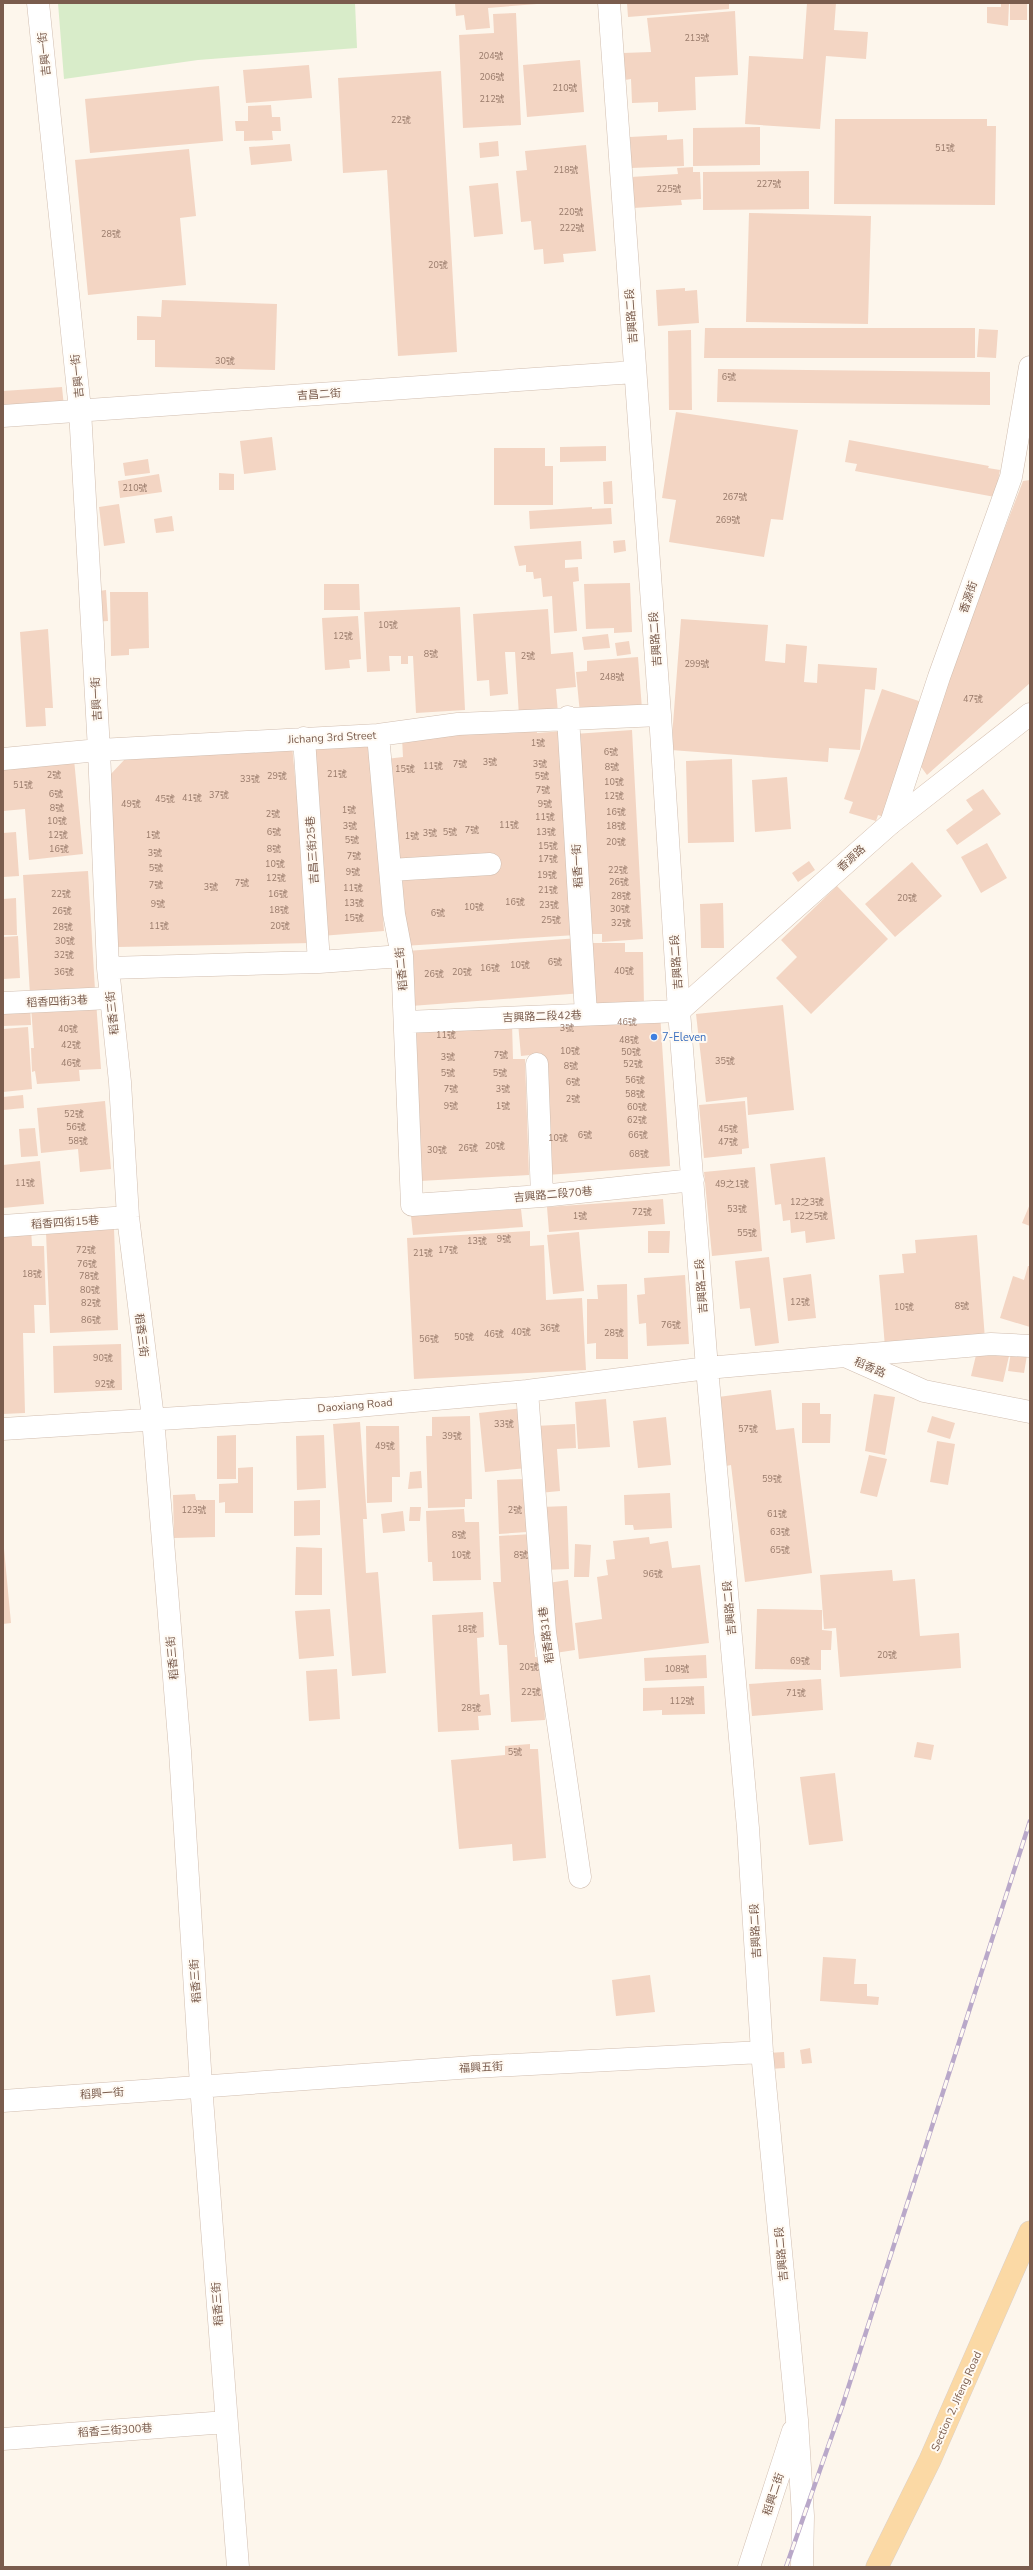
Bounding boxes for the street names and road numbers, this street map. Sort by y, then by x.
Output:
street label: 吉興一街 [35,31,54,77]
street label: 吉興路二段 [622,288,641,344]
street label: 吉興一街 [68,353,87,399]
street label: 吉昌二街 [297,385,342,404]
street label: 香源街 [956,579,981,615]
street label: 吉興路二段 [646,611,665,667]
street label: 吉興一街 [88,677,105,721]
street label: Jichang 3rd Street [286,728,377,747]
street label: 吉昌三街25巷 [303,815,322,885]
street label: 香源路 [834,842,869,875]
street label: 稻香一街 [569,844,586,888]
street label: 吉興路二段 [667,934,686,990]
street label: 稻香二街 [392,946,411,992]
street label: 稻香三街 [103,990,122,1036]
street label: 稻香四街3巷 [26,992,88,1011]
street label: 吉興路二段42巷 [502,1008,582,1025]
street label: 吉興路二段70巷 [513,1184,593,1205]
street label: 稻香四街15巷 [30,1213,100,1232]
street label: 吉興路二段 [692,1258,711,1314]
street label: 稻香三街 [131,1312,152,1358]
street label: 稻香路 [852,1354,888,1381]
street label: Daoxiang Road [317,1395,393,1416]
street label: 吉興路二段 [720,1580,739,1636]
street label: 稻香路31巷 [536,1606,557,1664]
street label: 稻香三街 [163,1635,182,1681]
street label: 吉興路二段 [747,1903,764,1959]
street label: 稻香三街 [186,1958,205,2003]
street label: 福興五街 [459,2059,503,2076]
street label: 稻興一街 [80,2084,125,2103]
street label: 吉興路二段 [772,2226,791,2282]
street label: 稻香三街 [208,2281,227,2326]
street label: Section 2, Jifeng Road [928,2349,985,2454]
street label: 稻香三街300巷 [77,2420,153,2441]
street label: 稻興二街 [760,2471,787,2517]

